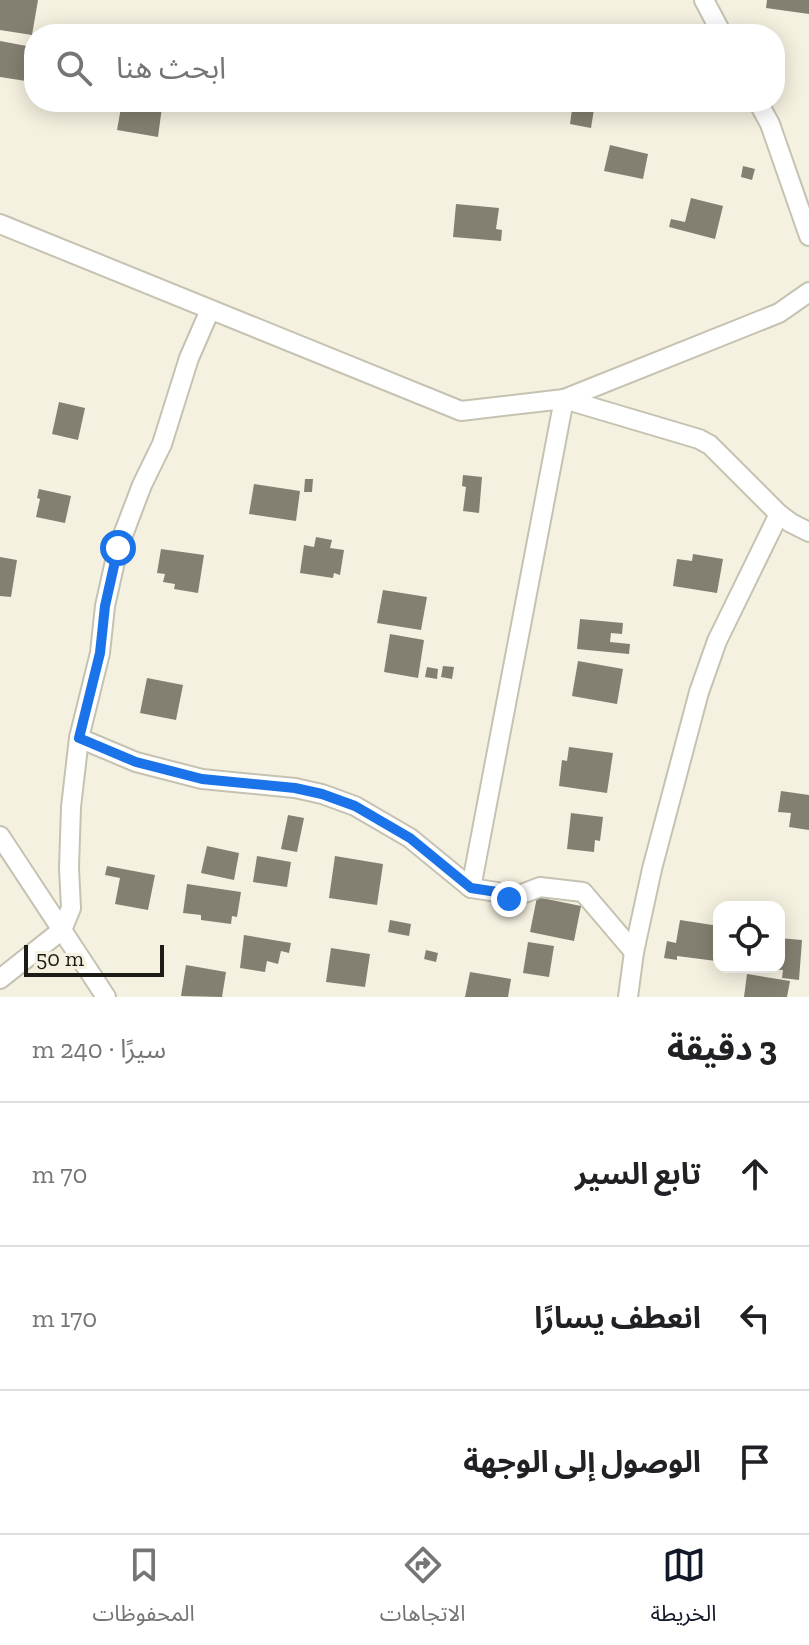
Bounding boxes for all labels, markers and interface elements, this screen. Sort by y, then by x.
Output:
search box [24,24,785,112]
icon: search [52,46,96,90]
text: ابحث هنا [116,50,226,86]
route start [100,530,136,566]
route end [491,881,527,917]
map controls [713,901,785,973]
button: locate [713,901,785,973]
scale bar [24,941,164,977]
text: 50 m [36,945,84,972]
text: 3 دقيقة [667,1028,777,1069]
text: سيرًا · 240 m [32,1033,166,1065]
icon: ahead [733,1152,777,1196]
text: تابع السير [575,1156,701,1192]
text: 70 m [32,1158,88,1190]
icon: left [733,1296,777,1340]
text: انعطف يسارًا [534,1300,701,1336]
text: 170 m [32,1302,97,1334]
icon: arrive [733,1440,777,1484]
text: الوصول إلى الوجهة [463,1444,701,1480]
tab: المحفوظات [93,1543,195,1637]
tab: الاتجاهات [380,1543,466,1637]
tab: الخريطة [651,1543,717,1637]

